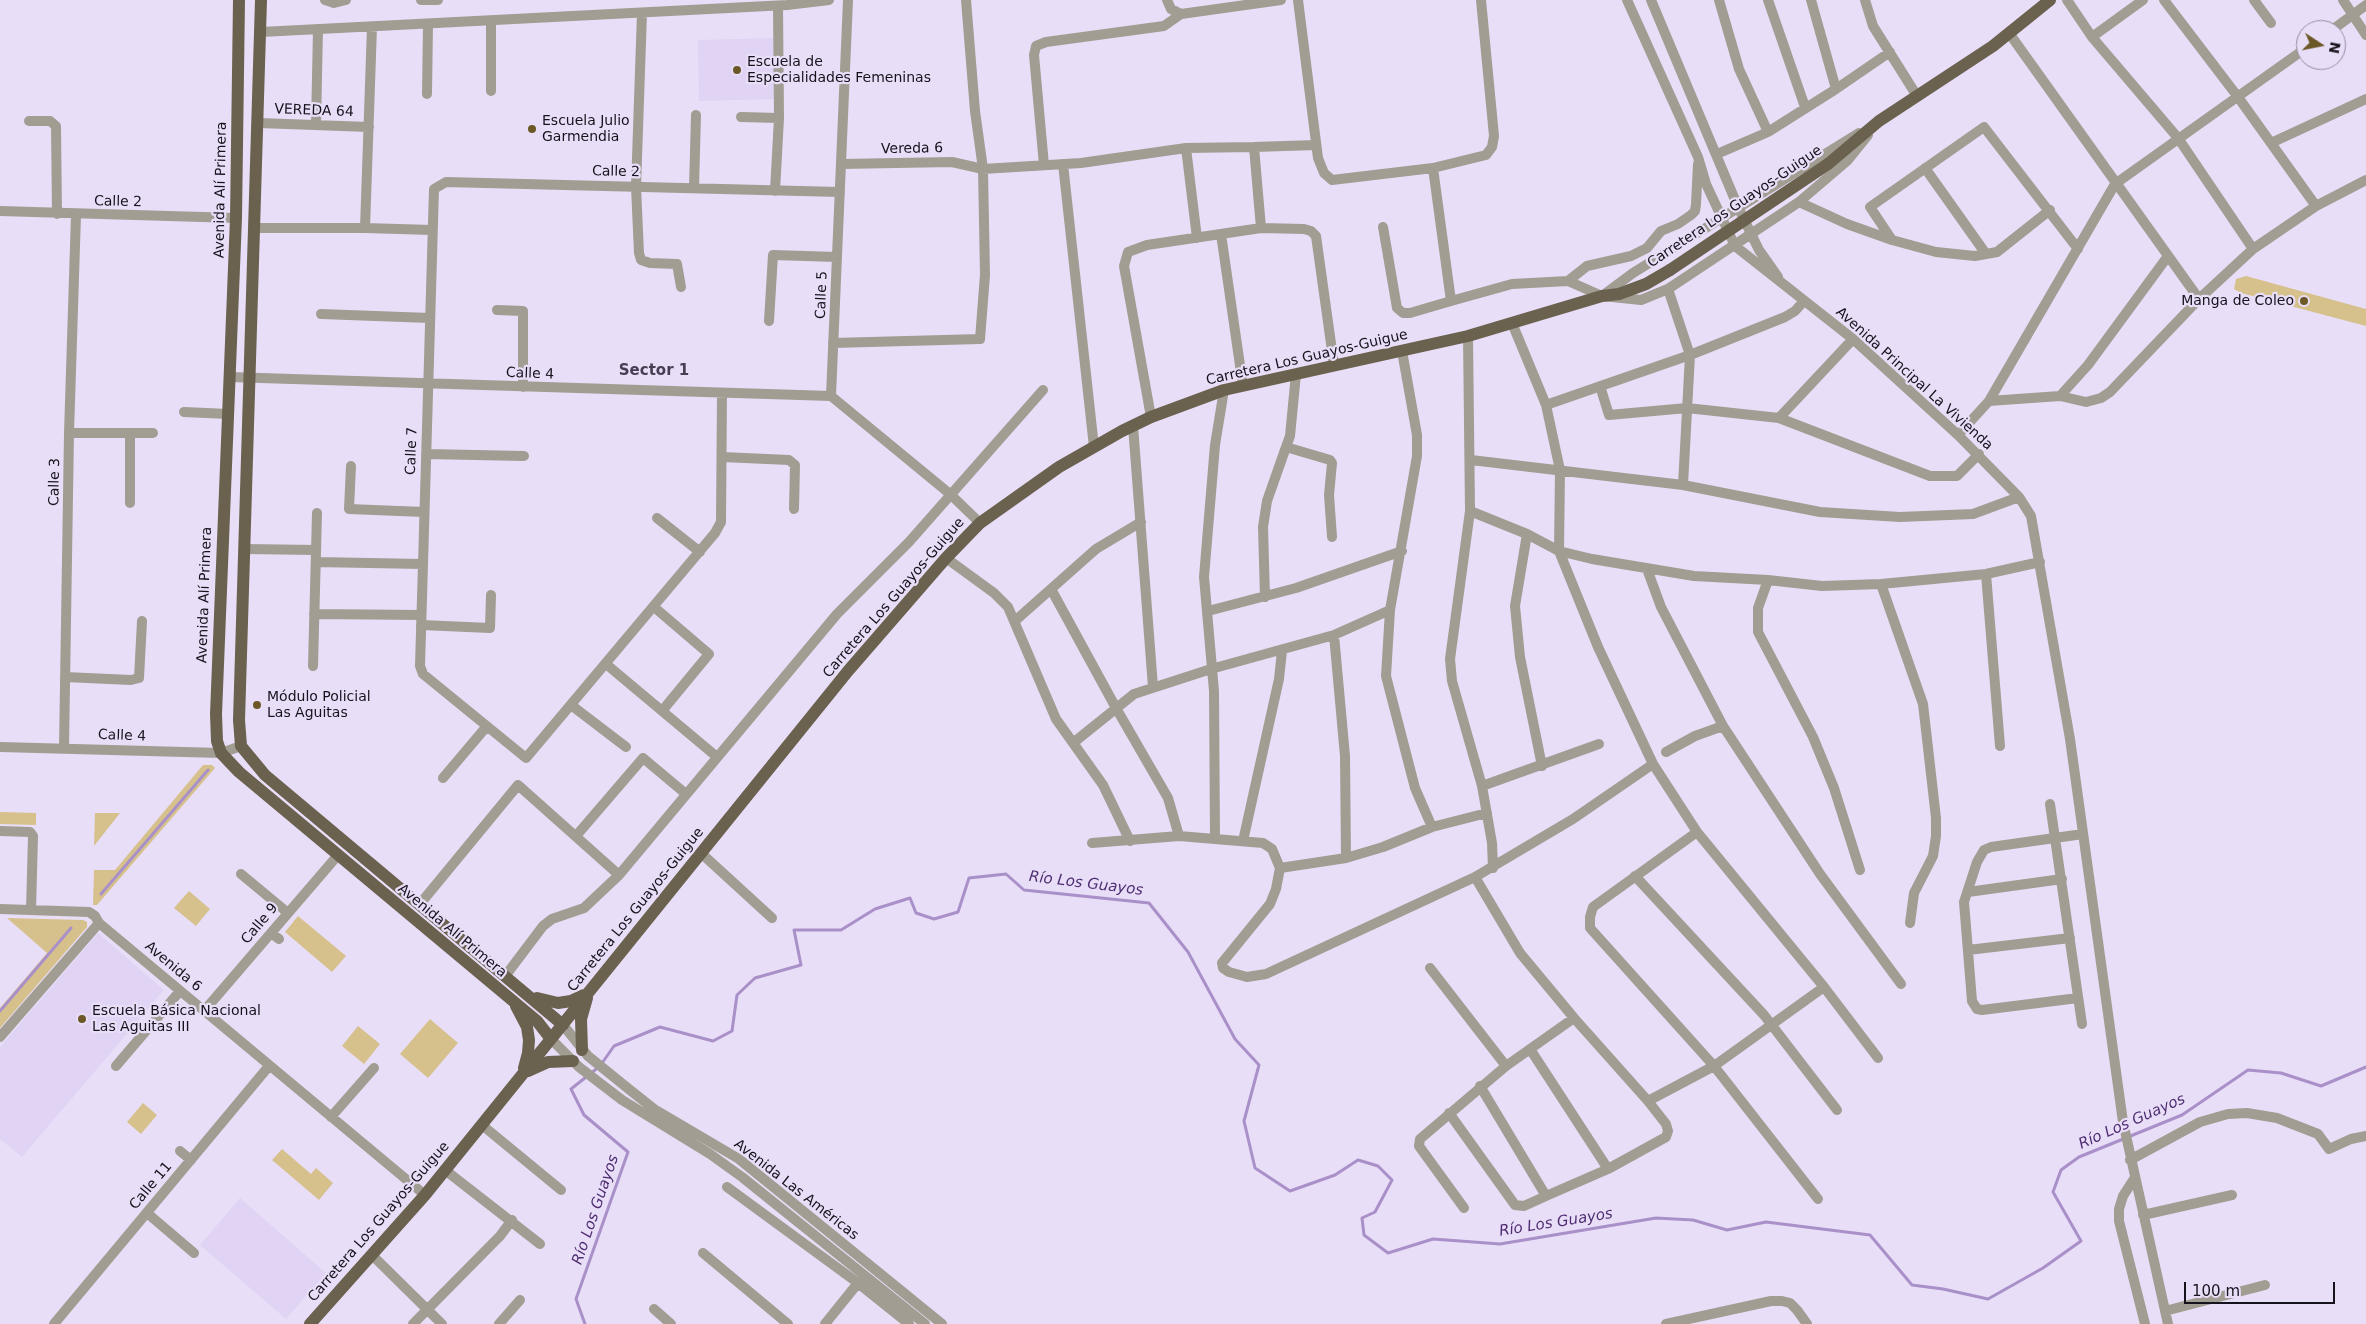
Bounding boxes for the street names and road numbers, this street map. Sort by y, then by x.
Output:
street label: VEREDA 64 [274,101,354,121]
street label: Avenida Alí Primera [211,122,231,258]
street label: Vereda 6 [881,140,943,158]
street label: Carretera Los Guayos-Guigue [1645,142,1825,272]
street label: Calle 2 [592,163,640,181]
street label: Calle 2 [94,193,142,211]
street label: Calle 5 [813,271,831,319]
street label: Avenida Principal La Vivienda [1832,304,1996,454]
street label: Carretera Los Guayos-Guigue [1204,327,1410,389]
street label: Calle 4 [506,365,554,383]
street label: Calle 7 [403,427,421,475]
street label: Calle 3 [46,458,64,506]
street label: Carretera Los Guayos-Guigue [820,515,968,681]
street label: Avenida Alí Primera [194,526,216,664]
street label: Calle 4 [98,727,146,745]
street label: Carretera Los Guayos-Guigue [564,824,708,996]
street label: Avenida Alí Primera [394,881,510,981]
street label: Calle 9 [238,900,282,948]
street label: Avenida 6 [141,938,205,996]
street label: Avenida Las Américas [730,1136,862,1244]
street label: Carretera Los Guayos-Guigue [305,1139,453,1305]
street label: Calle 11 [126,1159,176,1213]

